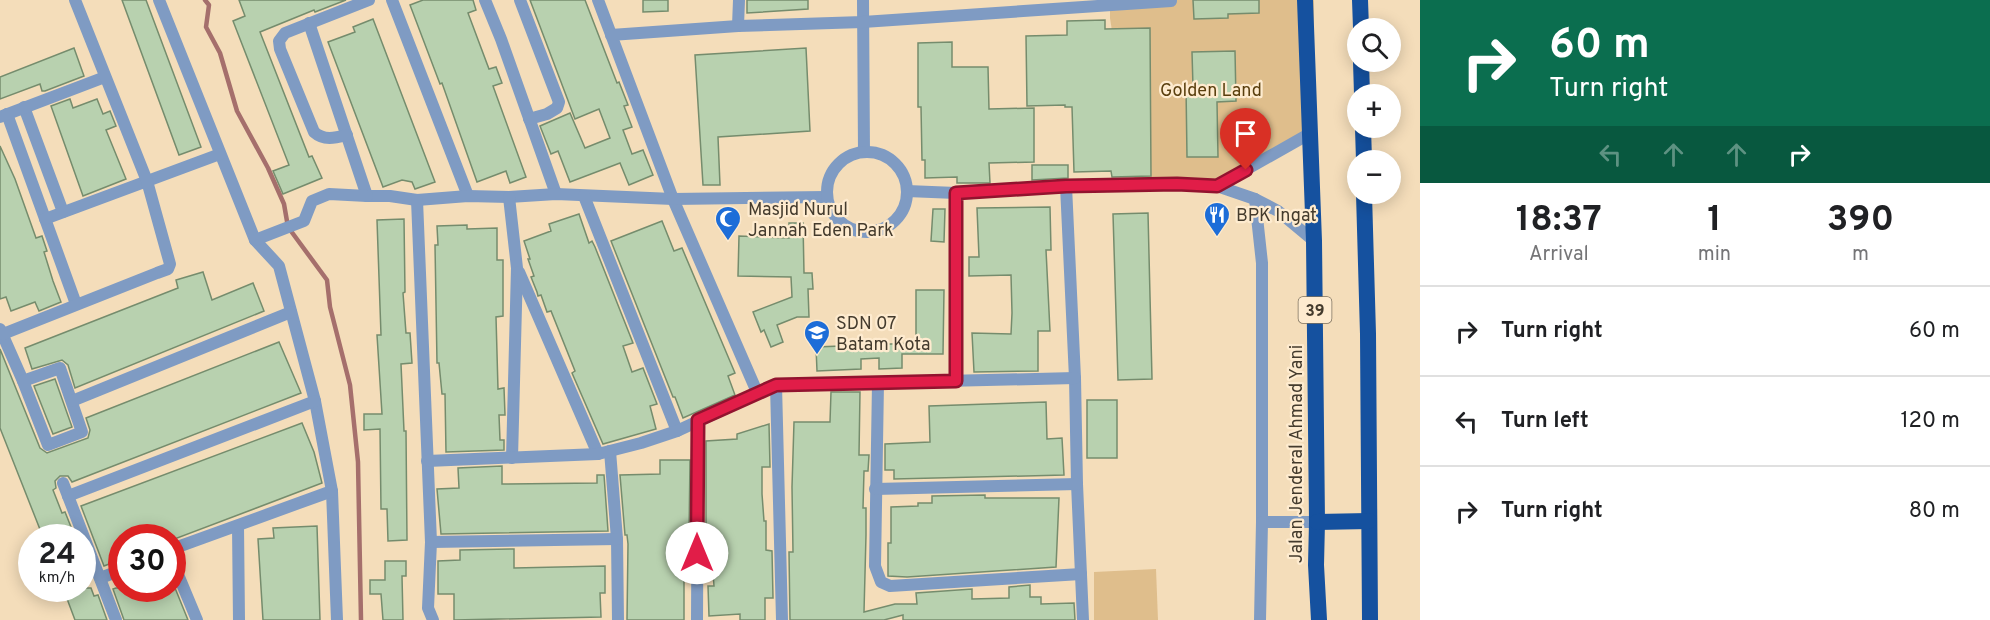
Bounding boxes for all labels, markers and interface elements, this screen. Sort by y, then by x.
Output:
map controls [1347,18,1401,204]
button: search [1347,18,1401,72]
text: 60 m [1549,20,1650,73]
icon: right [1450,24,1528,102]
text: Turn right [1549,72,1668,106]
park label: Golden Land [1160,80,1262,103]
button: + [1347,84,1401,138]
pin [1220,108,1271,170]
icon: arrive [1229,117,1262,150]
icon: left [1594,138,1627,171]
icon: ahead [1657,138,1690,171]
icon: ahead [1720,138,1753,171]
icon: right [1783,138,1816,171]
button: − [1347,150,1401,204]
text: 18:37 [1516,198,1602,244]
text: 1 [1707,198,1722,244]
text: 390 [1827,198,1894,244]
place label: Masjid Nurul Jannah Eden Park [748,199,894,243]
restaurant icon: BPK Ingat [1202,200,1232,238]
mosque icon: Masjid Nurul Jannah Eden Park [713,204,743,242]
place label: BPK Ingat [1236,205,1317,228]
text: Arrival [1529,242,1589,268]
text: min [1698,242,1731,268]
text: m [1852,242,1869,268]
road number: 39 [1298,297,1332,323]
place label: SDN 07 Batam Kota [836,313,930,357]
icon: right [1450,315,1483,348]
school or university icon: SDN 07 Batam Kota [802,318,832,356]
text: Turn right [1501,318,1603,345]
text: 60 m [1909,318,1960,345]
street label: Jalan Jenderal Ahmad Yani [1286,345,1309,563]
icon: left [1450,405,1483,438]
text: Turn left [1501,408,1589,435]
text: 120 m [1900,408,1960,435]
icon: right [1450,495,1483,528]
text: Turn right [1501,498,1603,525]
text: 80 m [1909,498,1960,525]
position arrow [665,521,729,585]
speed limit sign: 30 [108,524,186,602]
text: 24 [38,537,76,574]
text: km/h [39,569,75,588]

